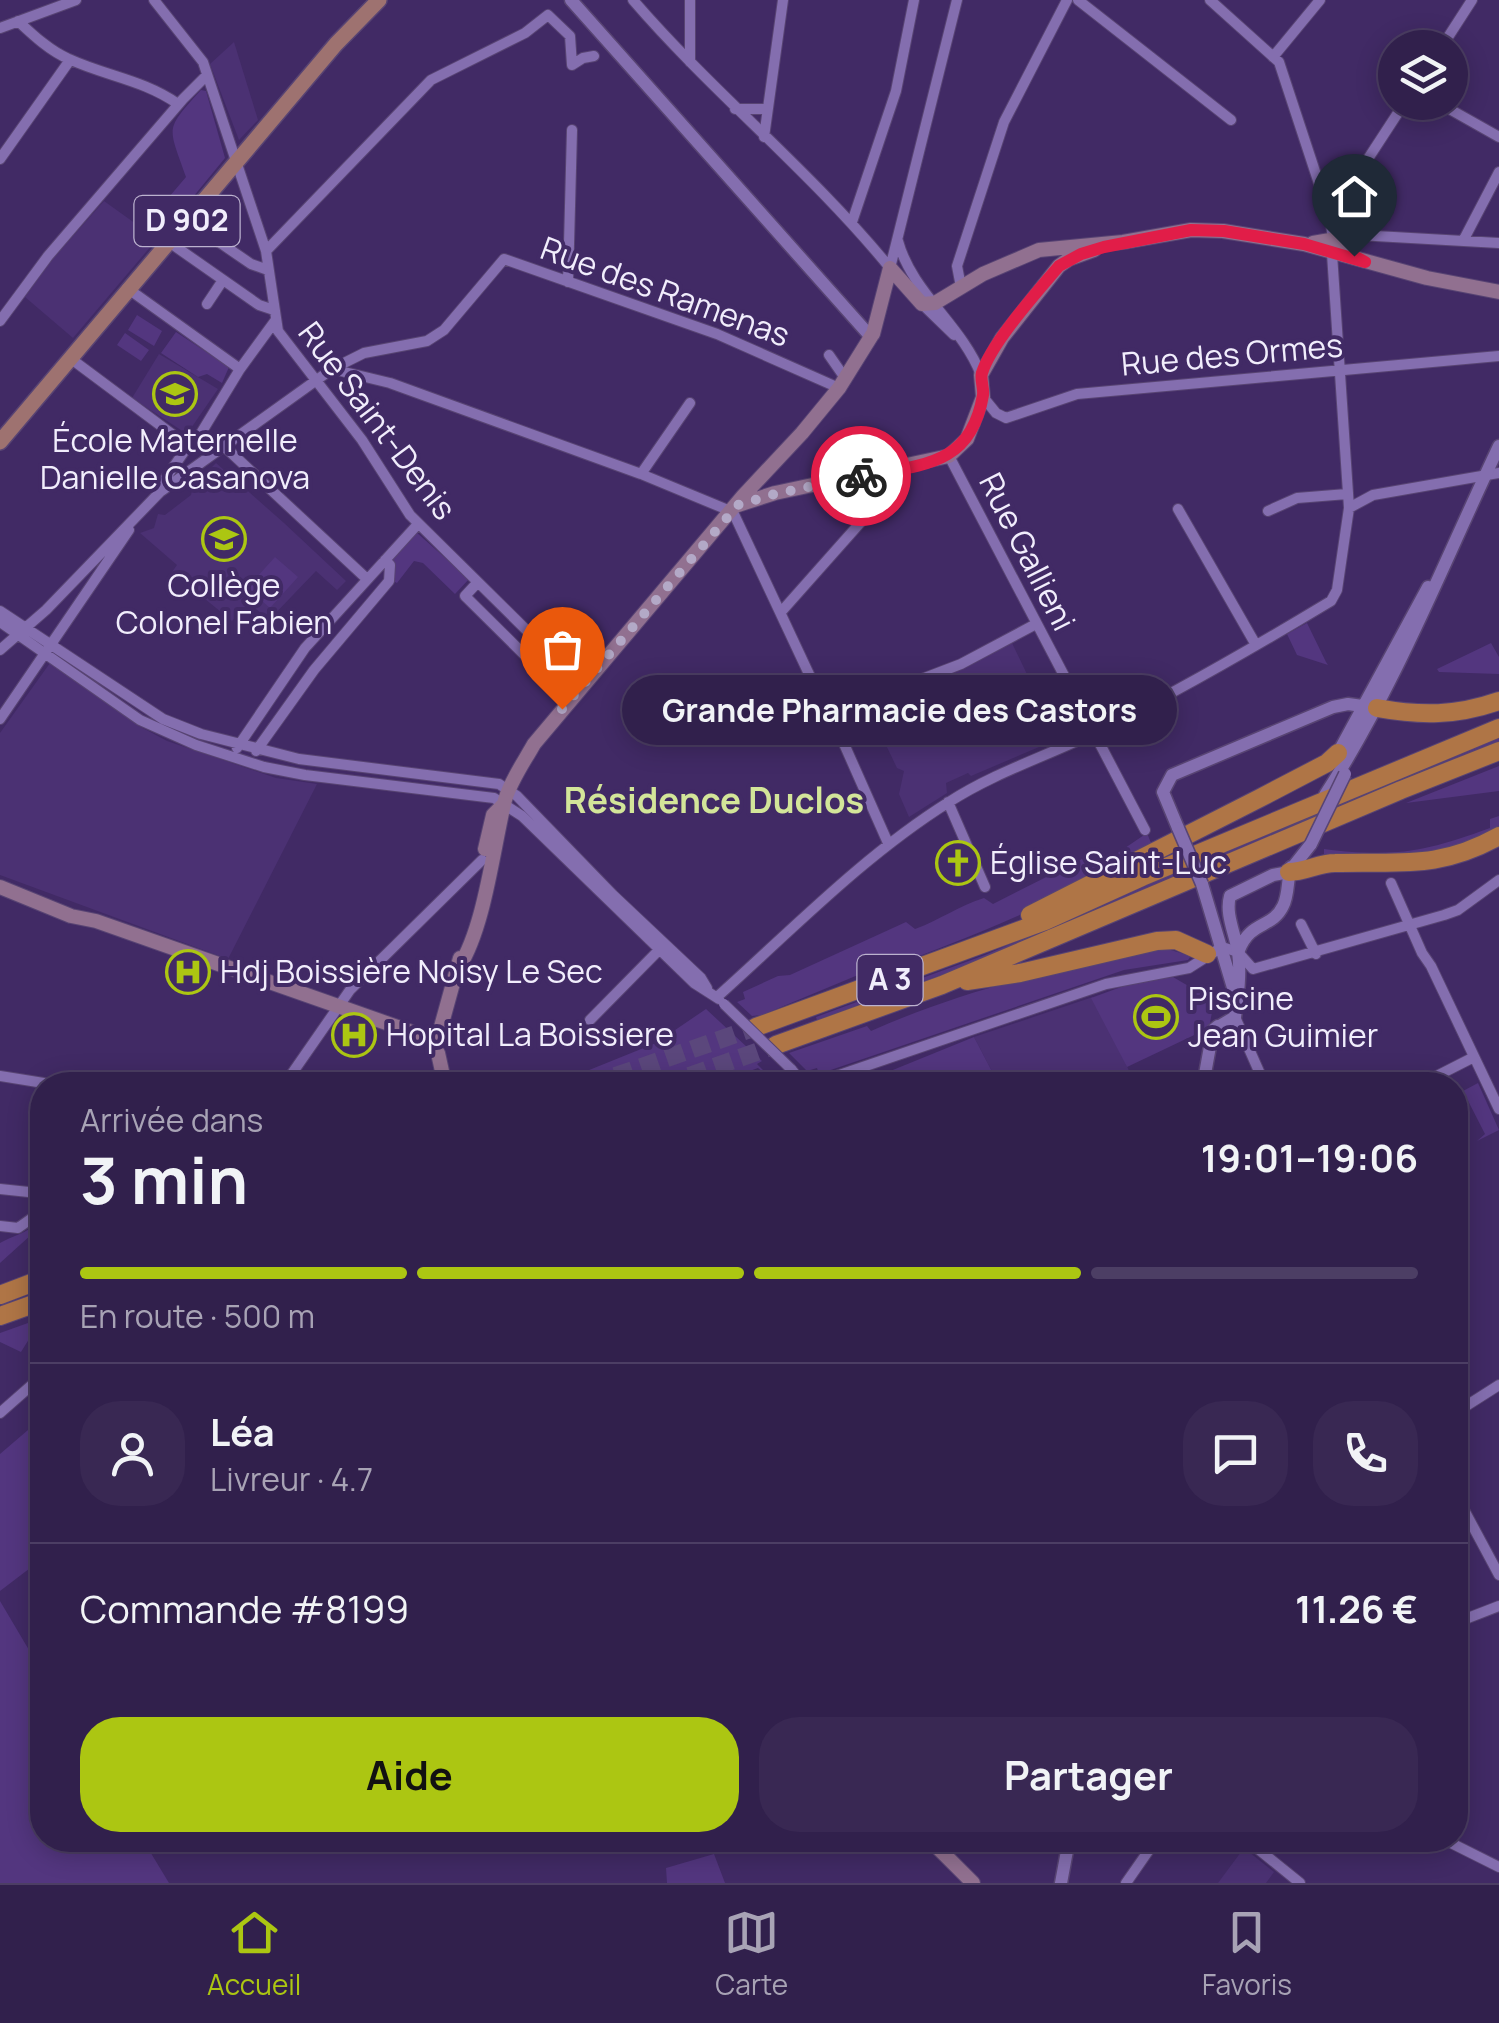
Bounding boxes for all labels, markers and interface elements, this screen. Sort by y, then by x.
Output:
map controls [1378,30,1468,120]
button: layers [1378,30,1468,120]
pin [1312,154,1397,257]
icon: home [1327,169,1382,224]
road number: D 902 [134,196,240,246]
street label: Rue des Ramenas [535,226,796,357]
street label: Rue Saint-Denis [289,312,467,528]
street label: Rue des Ormes [1119,322,1345,386]
school or university icon: École Maternelle Danielle Casanova [152,371,198,417]
place label: École Maternelle Danielle Casanova [40,418,310,499]
courier [811,426,911,526]
icon: bike [834,449,889,504]
street label: Rue Gallieni [969,465,1086,638]
school or university icon: Collège Colonel Fabien [201,516,247,562]
place label: Collège Colonel Fabien [116,563,332,644]
pin [520,607,605,710]
icon: bag [535,622,590,677]
callout: Grande Pharmacie des Castors [622,674,1177,744]
text: Grande Pharmacie des Castors [662,688,1137,732]
district label: Résidence Duclos [564,776,864,824]
church icon: Église Saint-Luc [935,840,981,886]
place label: Église Saint-Luc [990,840,1227,884]
hospital icon: Hdj Boissière Noisy Le Sec [165,949,211,995]
place label: Hdj Boissière Noisy Le Sec [220,949,603,993]
road number: A 3 [858,955,922,1005]
place label: Piscine Jean Guimier [1188,976,1378,1057]
sports icon: Piscine Jean Guimier [1133,994,1179,1040]
hospital icon: Hopital La Boissiere [331,1012,377,1058]
place label: Hopital La Boissiere [386,1012,674,1056]
text: Arrivée dans [80,1098,263,1142]
text: 19:01–19:06 [1201,1131,1418,1183]
text: 3 min [80,1135,248,1224]
text: En route · 500 m [80,1294,315,1338]
button: person [80,1401,185,1506]
button: chat [1183,1401,1288,1506]
button: phone [1313,1401,1418,1506]
text: Léa [210,1405,275,1457]
text: Livreur · 4.7 [210,1457,373,1501]
text: Commande #8199 [80,1582,409,1634]
text: 11.26 € [1295,1582,1418,1634]
button: Aide [80,1717,739,1832]
button: Partager [759,1717,1418,1832]
tab: Accueil [207,1905,301,2003]
tab: Carte [715,1905,788,2003]
tab: Favoris [1202,1905,1292,2003]

